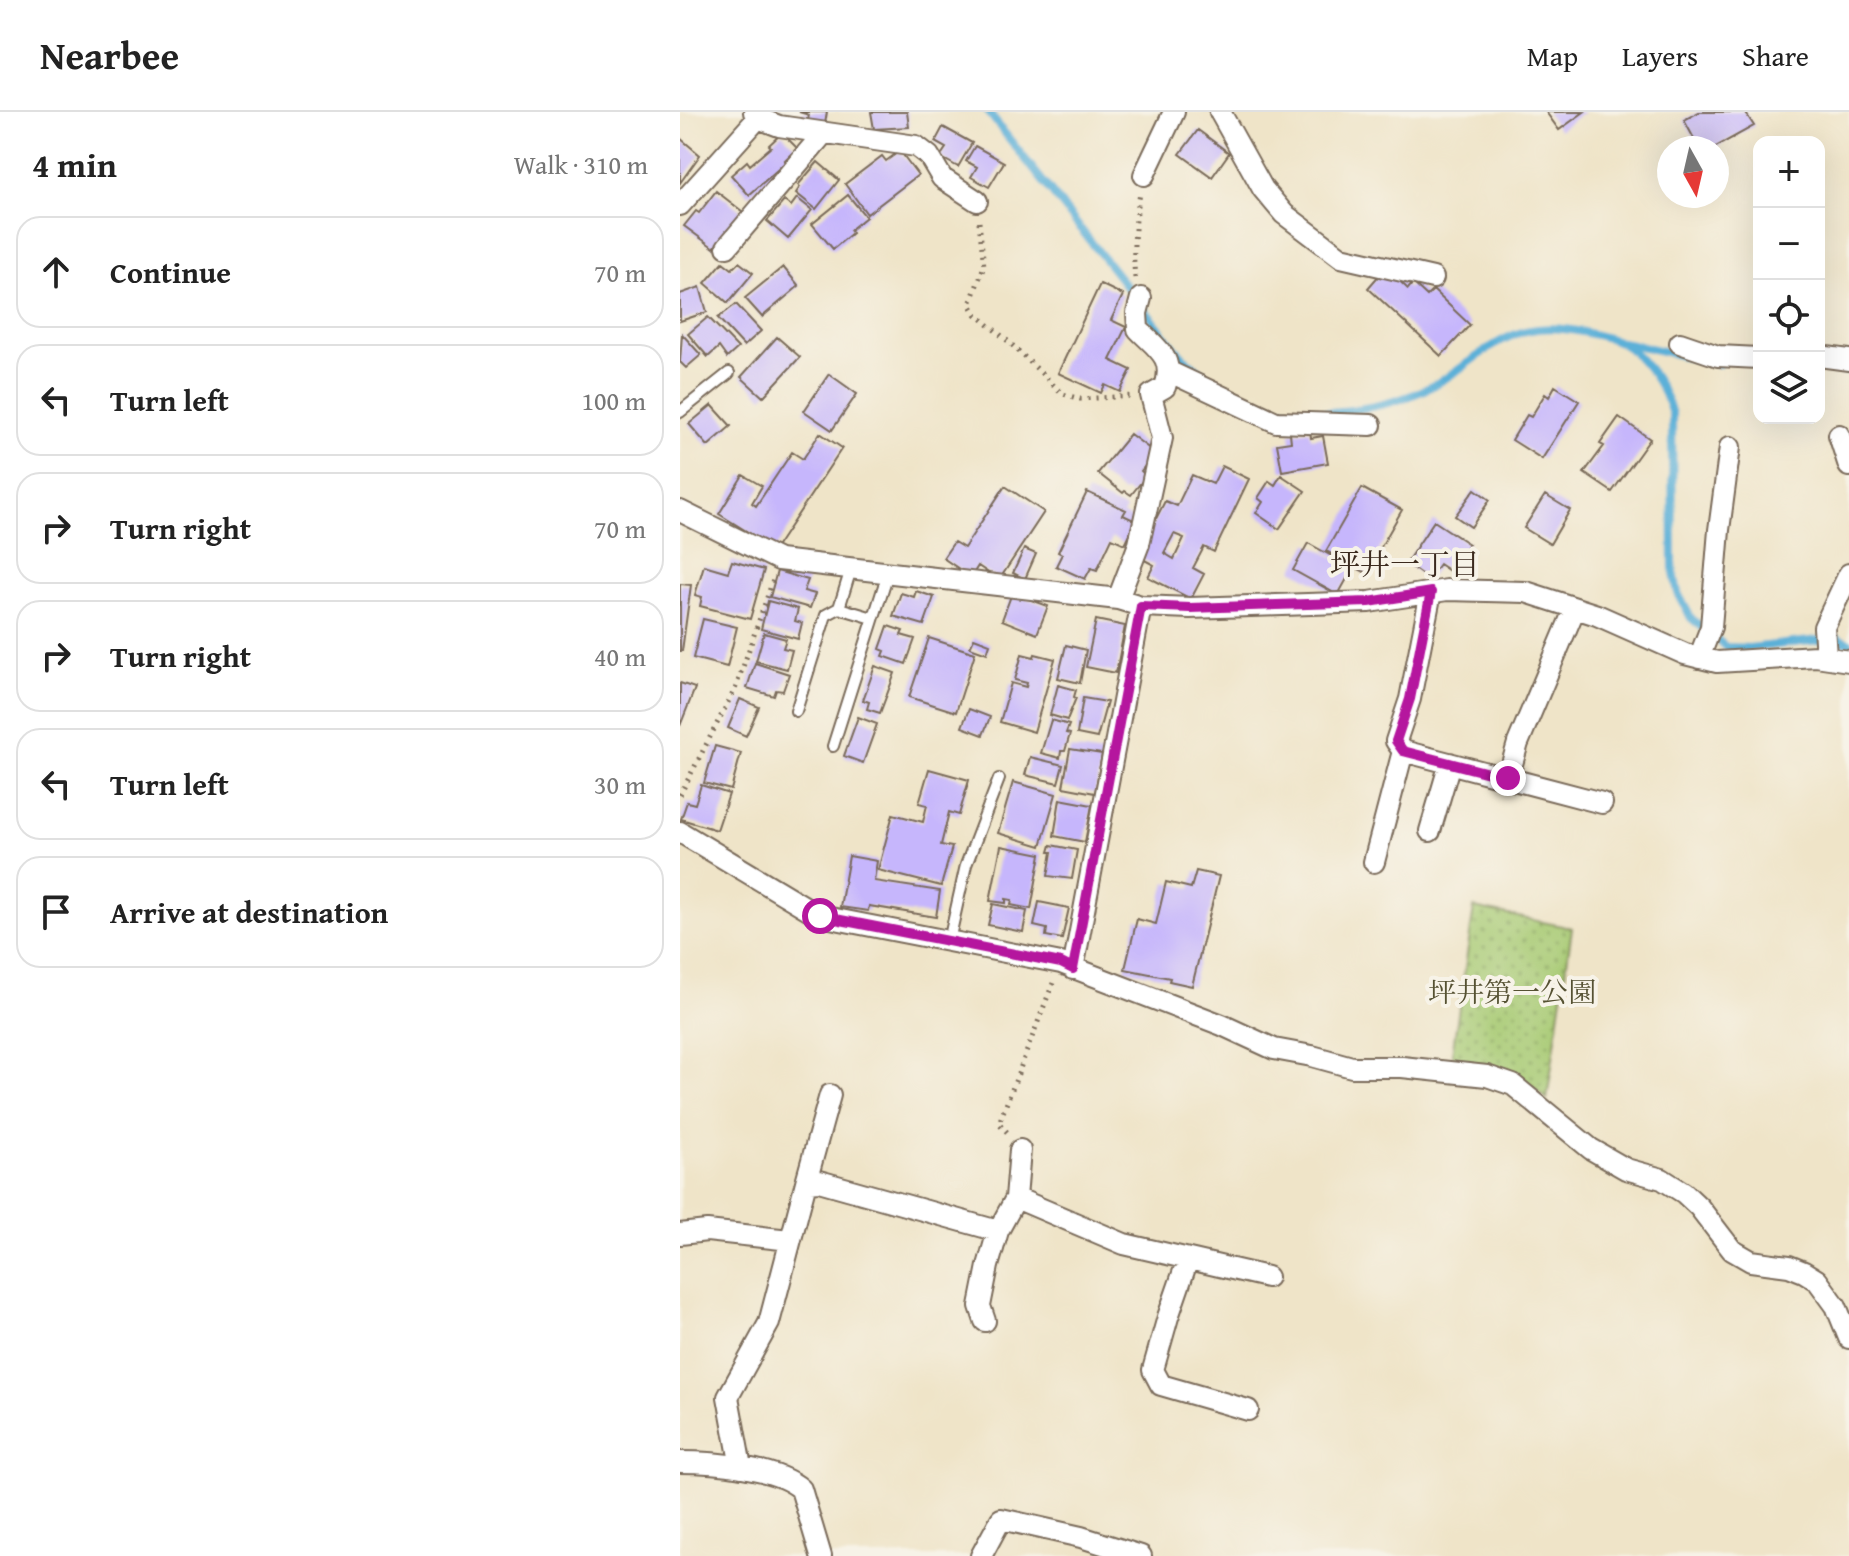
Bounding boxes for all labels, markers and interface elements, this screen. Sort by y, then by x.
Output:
text: Nearbee [40,27,179,83]
text: Map [1527,35,1578,76]
text: Layers [1622,35,1698,76]
text: Share [1742,35,1809,76]
north arrow [1657,136,1729,208]
map controls [1753,136,1825,424]
button: + [1753,136,1825,208]
text: 4 min [32,140,117,189]
text: Walk · 310 m [514,145,648,184]
button: − [1753,208,1825,280]
icon: ahead [34,250,78,294]
text: Continue [110,250,231,294]
text: 70 m [594,253,646,292]
button: locate [1753,280,1825,352]
button: layers [1753,352,1825,424]
icon: left [34,378,78,422]
text: Turn left [110,378,229,422]
text: 100 m [581,381,646,420]
icon: right [34,506,78,550]
text: Turn right [110,506,251,550]
text: 70 m [594,509,646,548]
district label: 坪井一丁目 [1330,542,1480,586]
icon: right [34,634,78,678]
text: Turn right [110,634,251,678]
text: 40 m [594,637,646,676]
route end [1490,760,1526,796]
icon: left [34,762,78,806]
text: Turn left [110,762,229,806]
text: 30 m [594,765,646,804]
icon: arrive [34,890,78,934]
text: Arrive at destination [110,890,388,934]
route start [802,898,838,934]
park label: 坪井第一公園 [1428,971,1596,1012]

